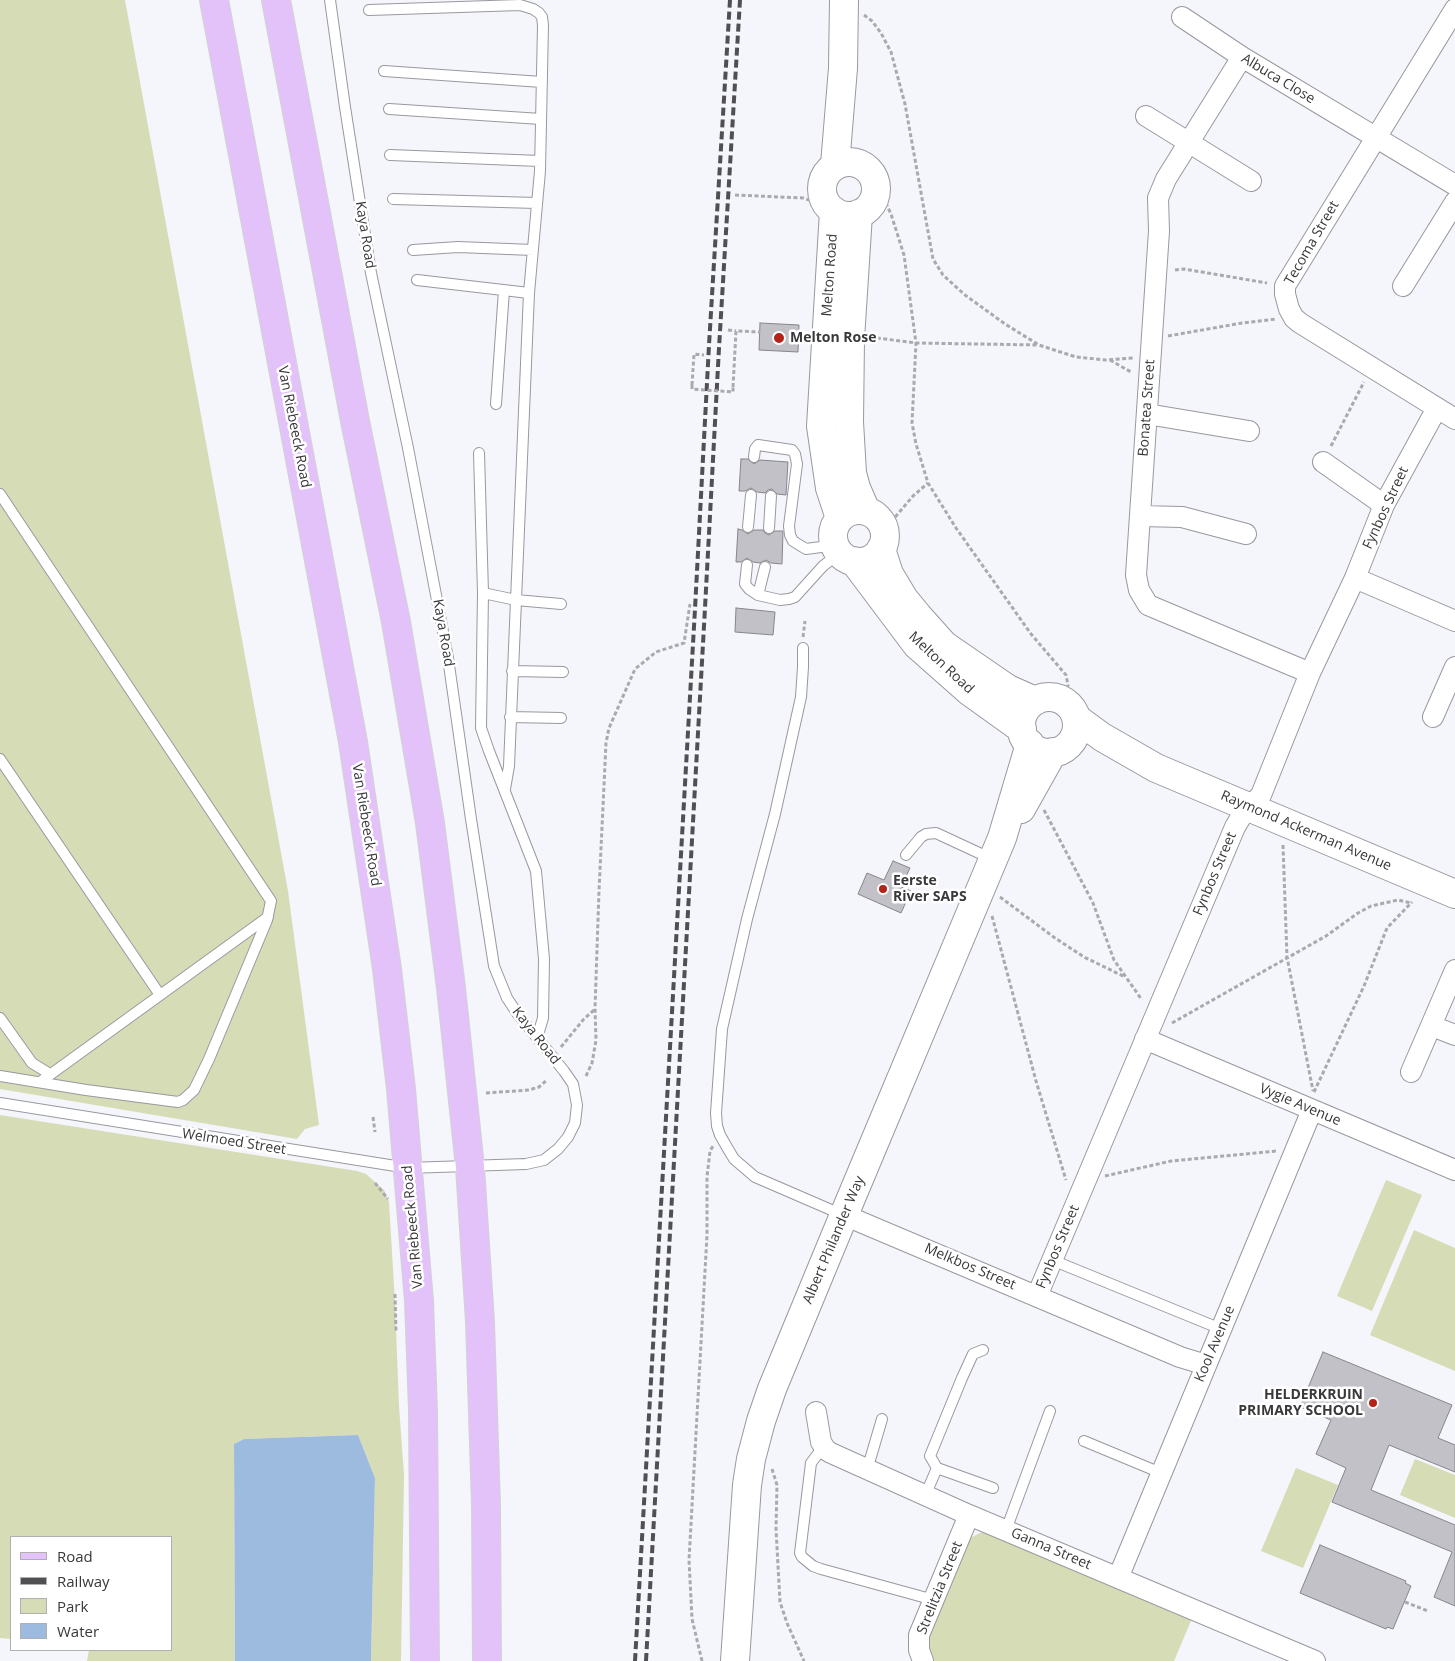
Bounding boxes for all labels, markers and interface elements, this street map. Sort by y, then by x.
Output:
street label: Albuca Close [1238,50,1318,108]
street label: Tecoma Street [1281,198,1343,288]
street label: Kaya Road [351,200,379,270]
street label: Melton Road [819,233,841,317]
place label: Melton Rose [790,330,876,346]
marker: Melton Rose [772,331,786,345]
street label: Bonatea Street [1135,359,1159,457]
street label: Van Riebeeck Road [274,365,314,489]
street label: Fynbos Street [1360,464,1412,552]
street label: Kaya Road [429,598,457,668]
street label: Melton Road [905,629,977,697]
street label: Van Riebeeck Road [348,763,384,887]
street label: Raymond Ackerman Avenue [1218,787,1394,875]
street label: Fynbos Street [1190,830,1240,918]
place label: Eerste River SAPS [893,873,967,906]
marker: Eerste River SAPS [877,883,889,895]
street label: Kaya Road [508,1004,564,1068]
street label: Vygie Avenue [1257,1080,1343,1130]
street label: Welmoed Street [181,1126,287,1158]
street label: Van Riebeeck Road [399,1165,427,1289]
street label: Albert Philander Way [799,1174,869,1306]
street label: Fynbos Street [1033,1203,1083,1291]
street label: Melkbos Street [922,1240,1018,1294]
street label: Kool Avenue [1191,1303,1239,1385]
place label: HELDERKRUIN PRIMARY SCHOOL [1238,1387,1363,1420]
marker: HELDERKRUIN PRIMARY SCHOOL [1367,1397,1379,1409]
street label: Ganna Street [1008,1525,1094,1573]
legend [10,1536,172,1651]
street label: Strelitzia Street [914,1539,966,1637]
text: Road [57,1546,93,1566]
text: Railway [57,1571,110,1591]
text: Park [57,1596,88,1616]
text: Water [57,1621,99,1641]

